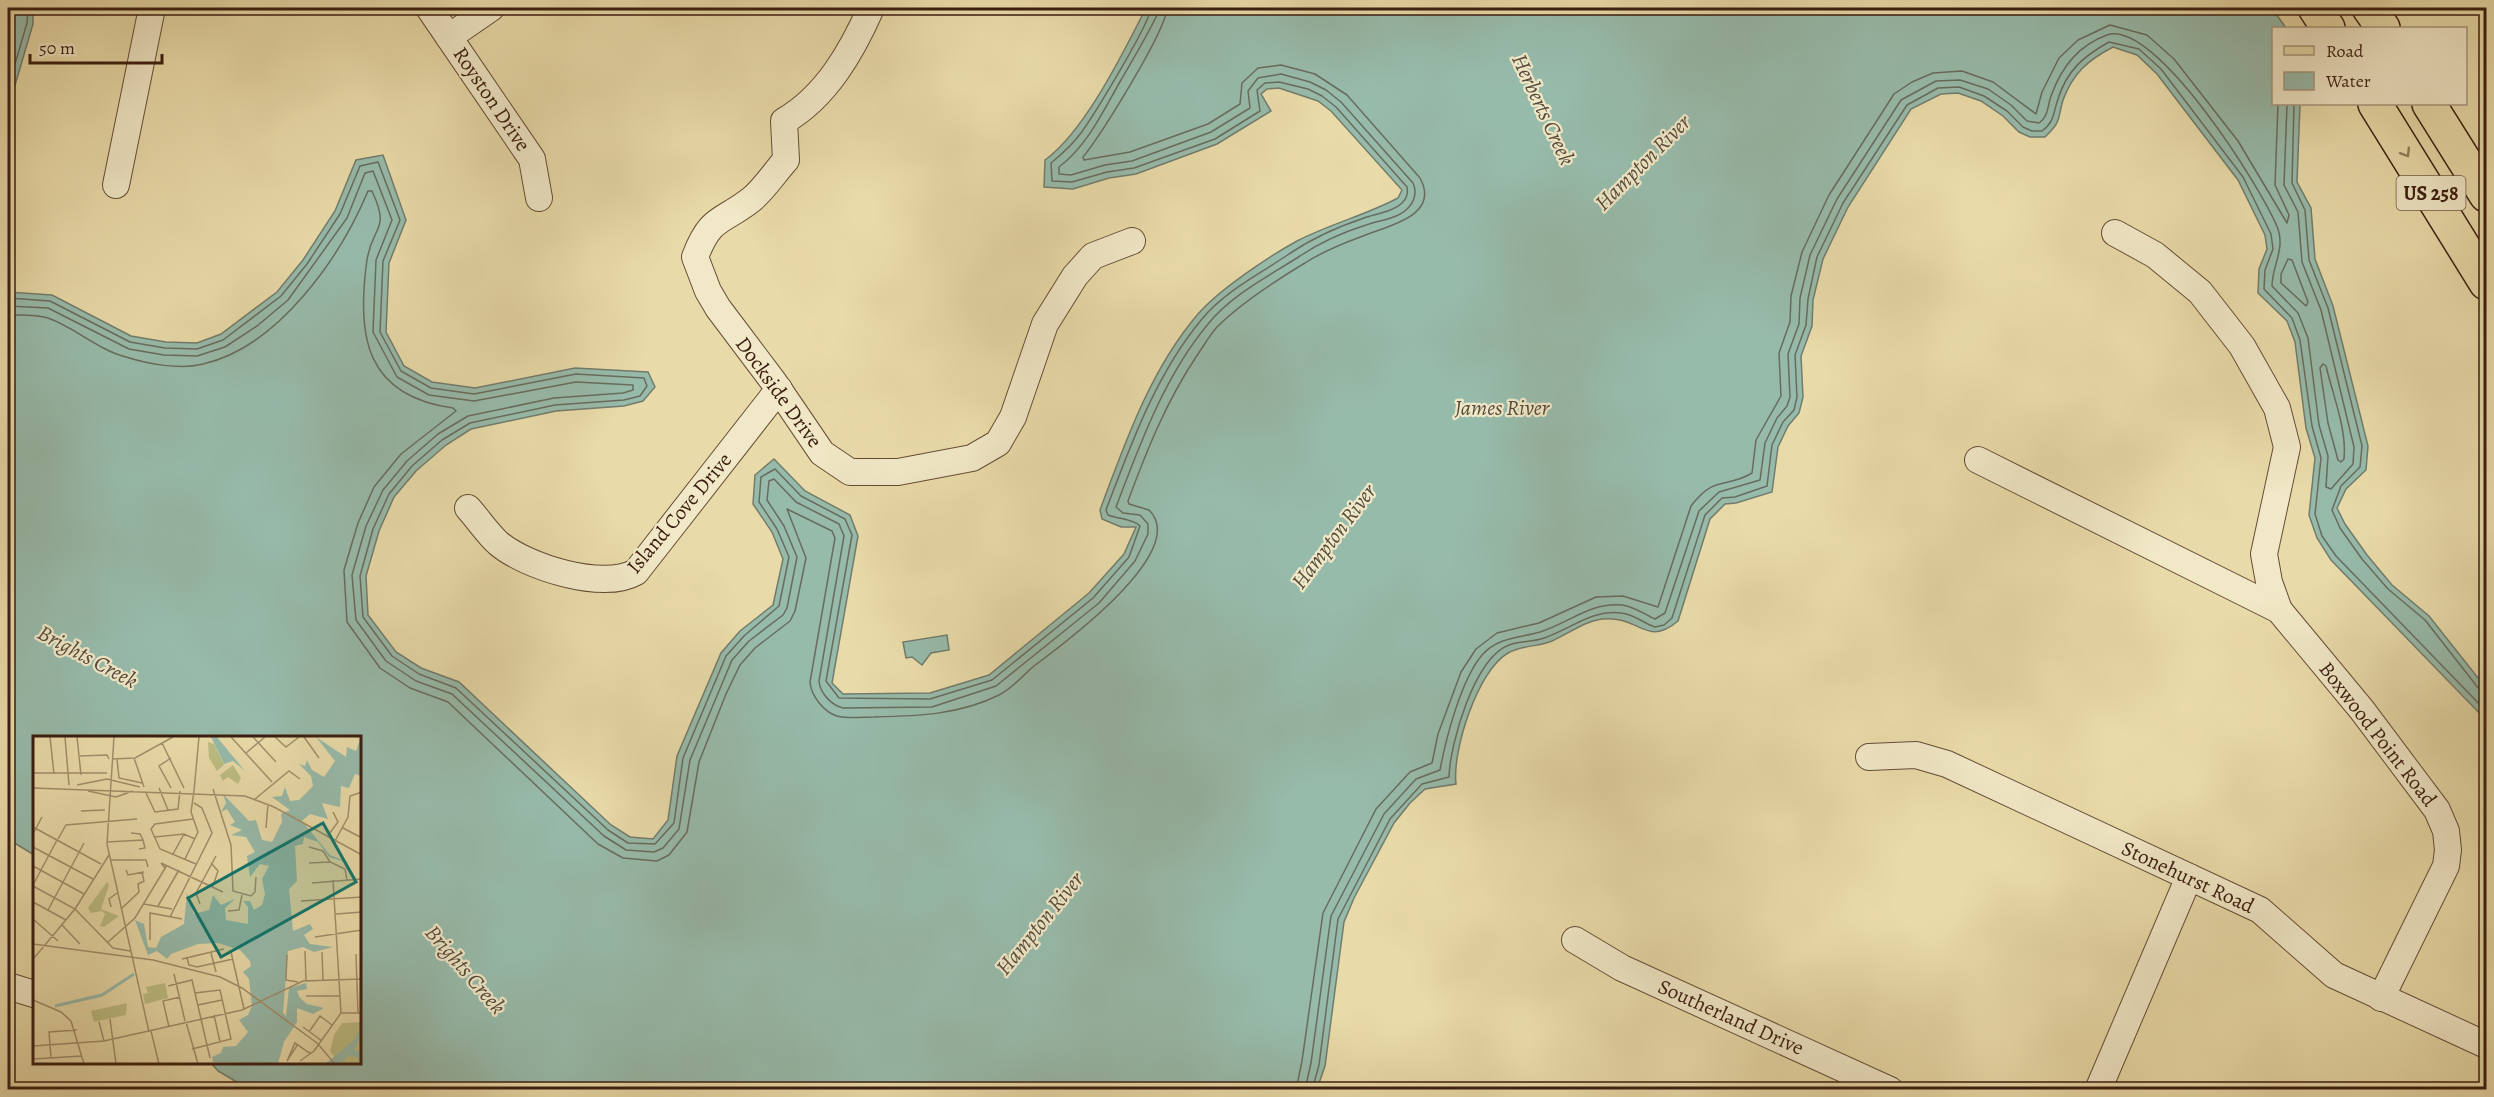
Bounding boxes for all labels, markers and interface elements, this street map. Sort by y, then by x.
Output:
scale bar [30,27,162,65]
legend [2272,27,2467,105]
text: 50 m [39,36,75,60]
text: Road [2326,39,2364,63]
street label: Royston Drive [447,41,537,157]
water label: Herberts Creek [1504,49,1582,170]
text: Water [2325,69,2371,93]
water label: Hampton River [1588,107,1698,217]
one-way arrow [2399,146,2410,157]
road number: US 258 [2396,176,2466,210]
street label: Dockside Drive [729,331,829,453]
water label: James River [1454,393,1551,423]
street label: Island Cove Drive [620,447,738,579]
water label: Hampton River [1284,477,1384,595]
water label: Brights Creek [32,618,143,696]
street label: Boxwood Point Road [2313,656,2444,813]
inset map [33,736,362,1064]
street label: Stonehurst Road [2117,834,2260,920]
water label: Hampton River [989,865,1091,981]
water label: Brights Creek [418,918,513,1021]
street label: Southerland Drive [1654,972,1808,1062]

